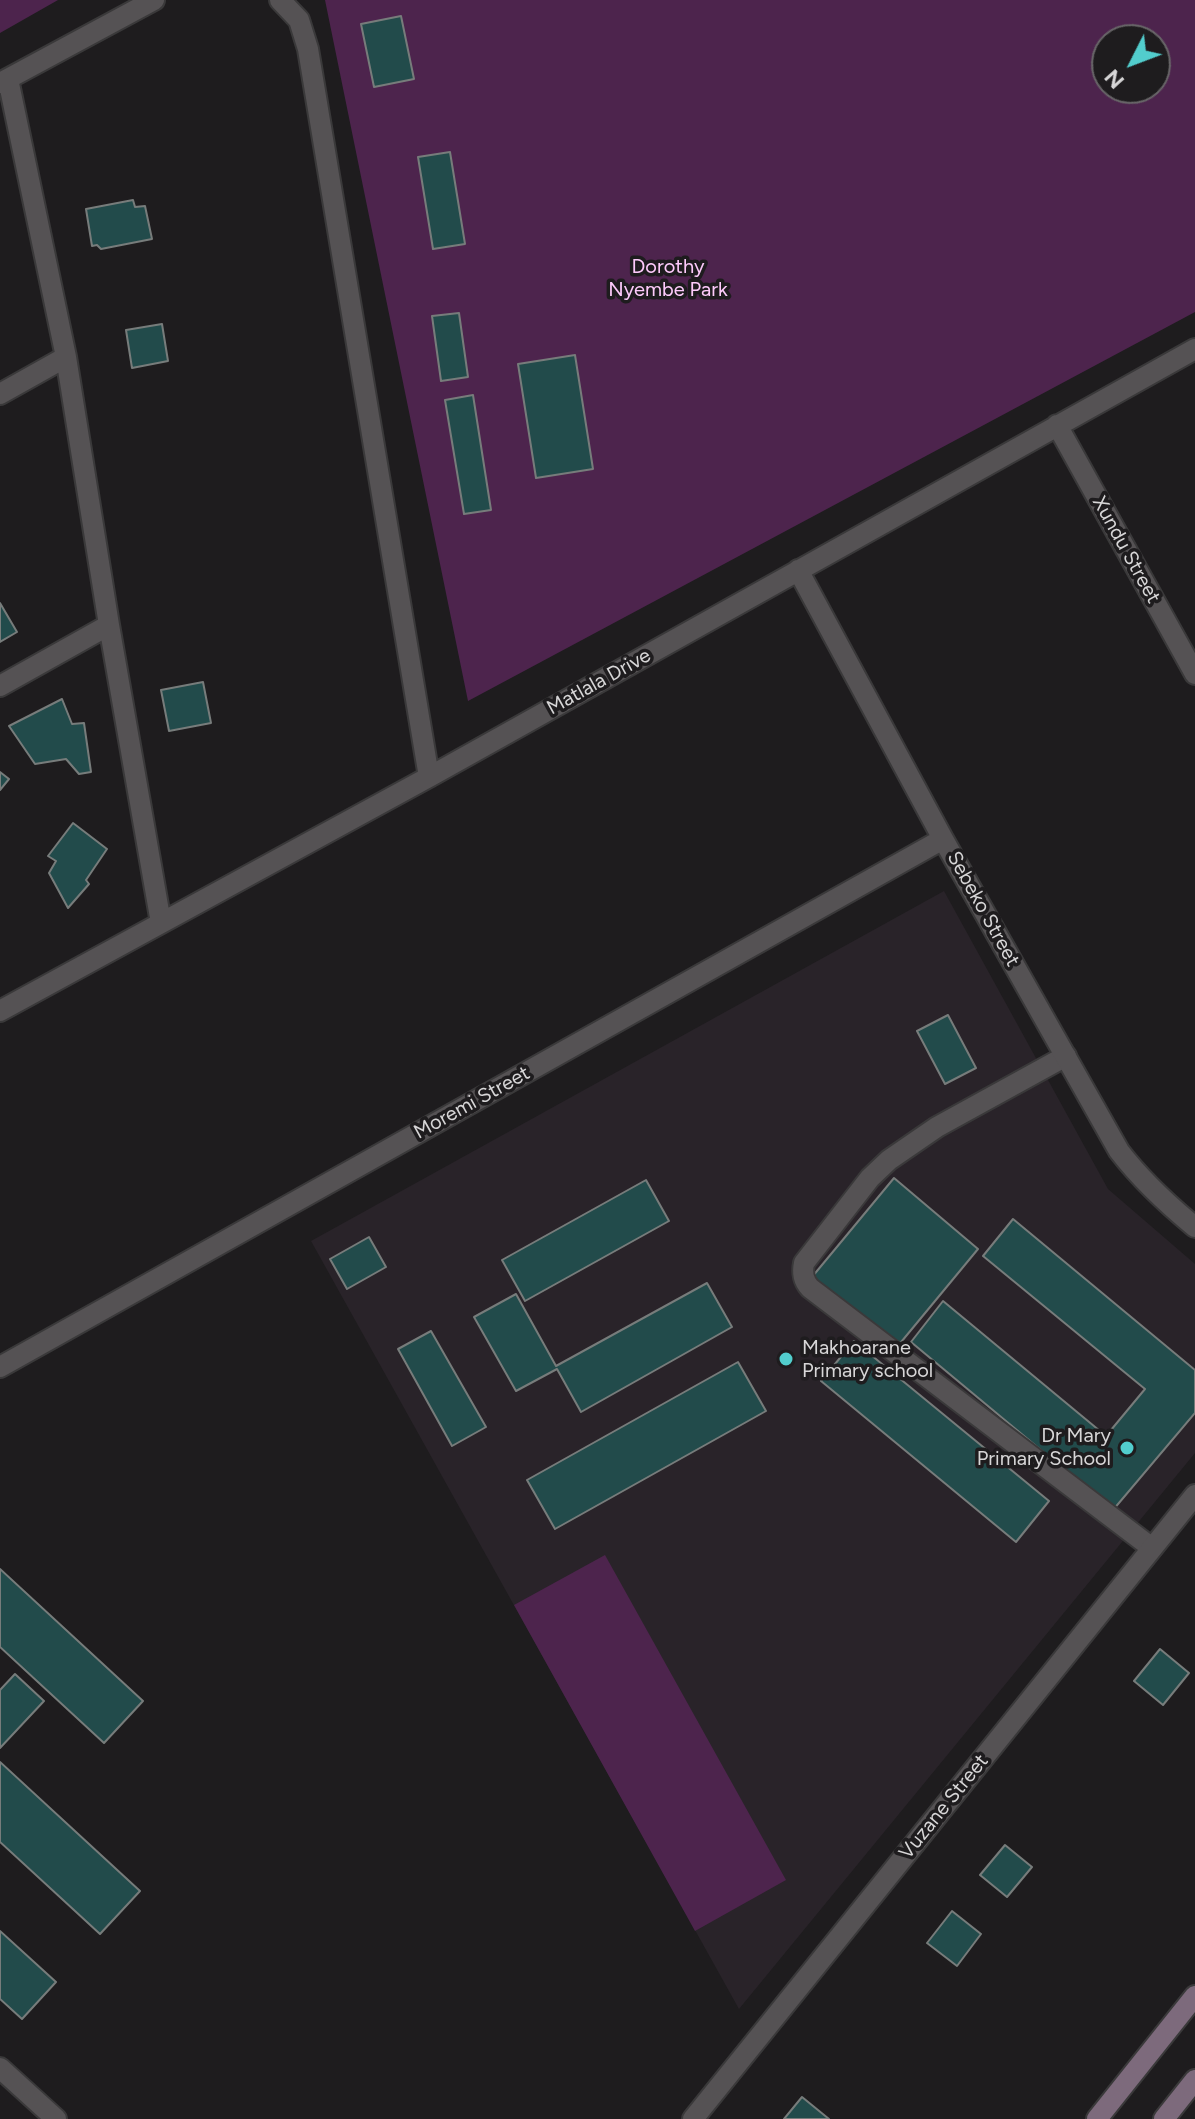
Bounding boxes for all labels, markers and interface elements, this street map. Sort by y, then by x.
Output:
north arrow [1091,24,1171,104]
text: N [1099,64,1130,94]
park label: Dorothy Nyembe Park [608,255,728,302]
street label: Xundu Street [1087,492,1165,608]
street label: Matlala Drive [543,644,655,720]
street label: Sebeko Street [942,847,1024,971]
street label: Moremi Street [410,1061,534,1145]
place label: Makhoarane Primary school [802,1336,933,1383]
marker: Makhoarane Primary school [777,1350,795,1368]
place label: Dr Mary Primary School [977,1424,1111,1471]
marker: Dr Mary Primary School [1118,1439,1136,1457]
street label: Vuzane Street [894,1750,994,1864]

